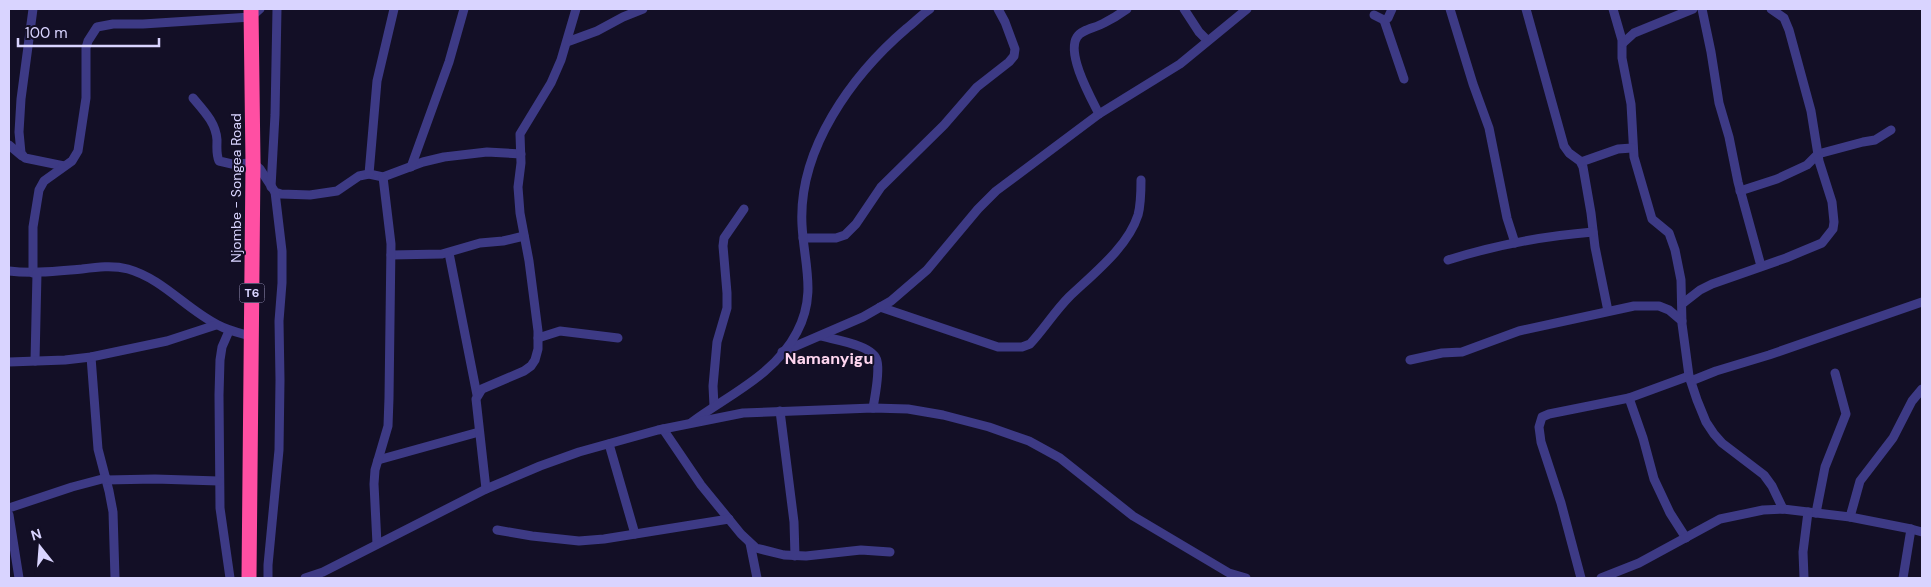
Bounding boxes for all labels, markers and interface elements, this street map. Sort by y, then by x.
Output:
scale bar [18,15,159,47]
text: 100 m [25,23,68,43]
street label: Njombe - Songea Road [227,113,245,263]
road number: T6 [240,284,264,302]
district label: Namanyigu [785,348,873,369]
north arrow [15,522,65,572]
text: N [29,524,44,545]

